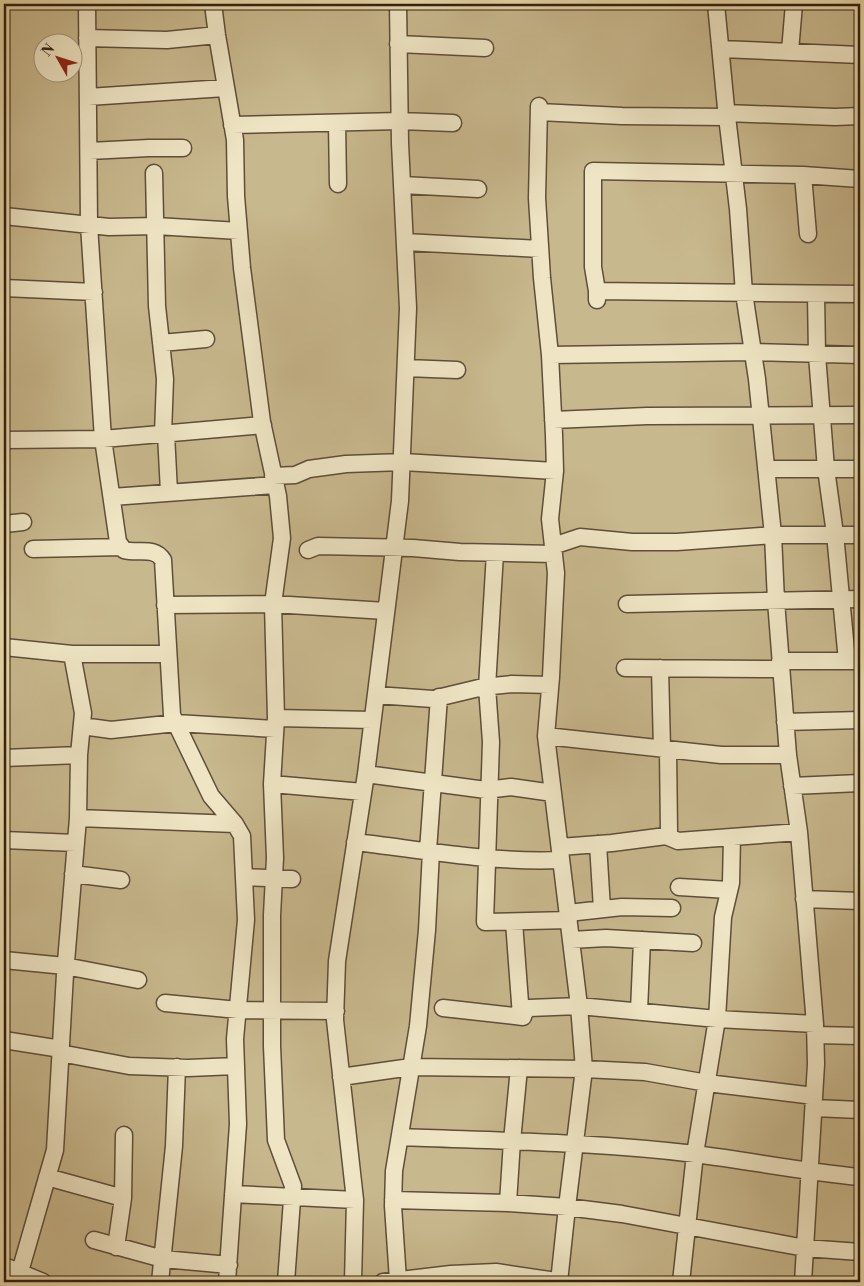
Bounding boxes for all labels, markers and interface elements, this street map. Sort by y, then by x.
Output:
north arrow [32,32,82,82]
text: N [38,40,59,60]

